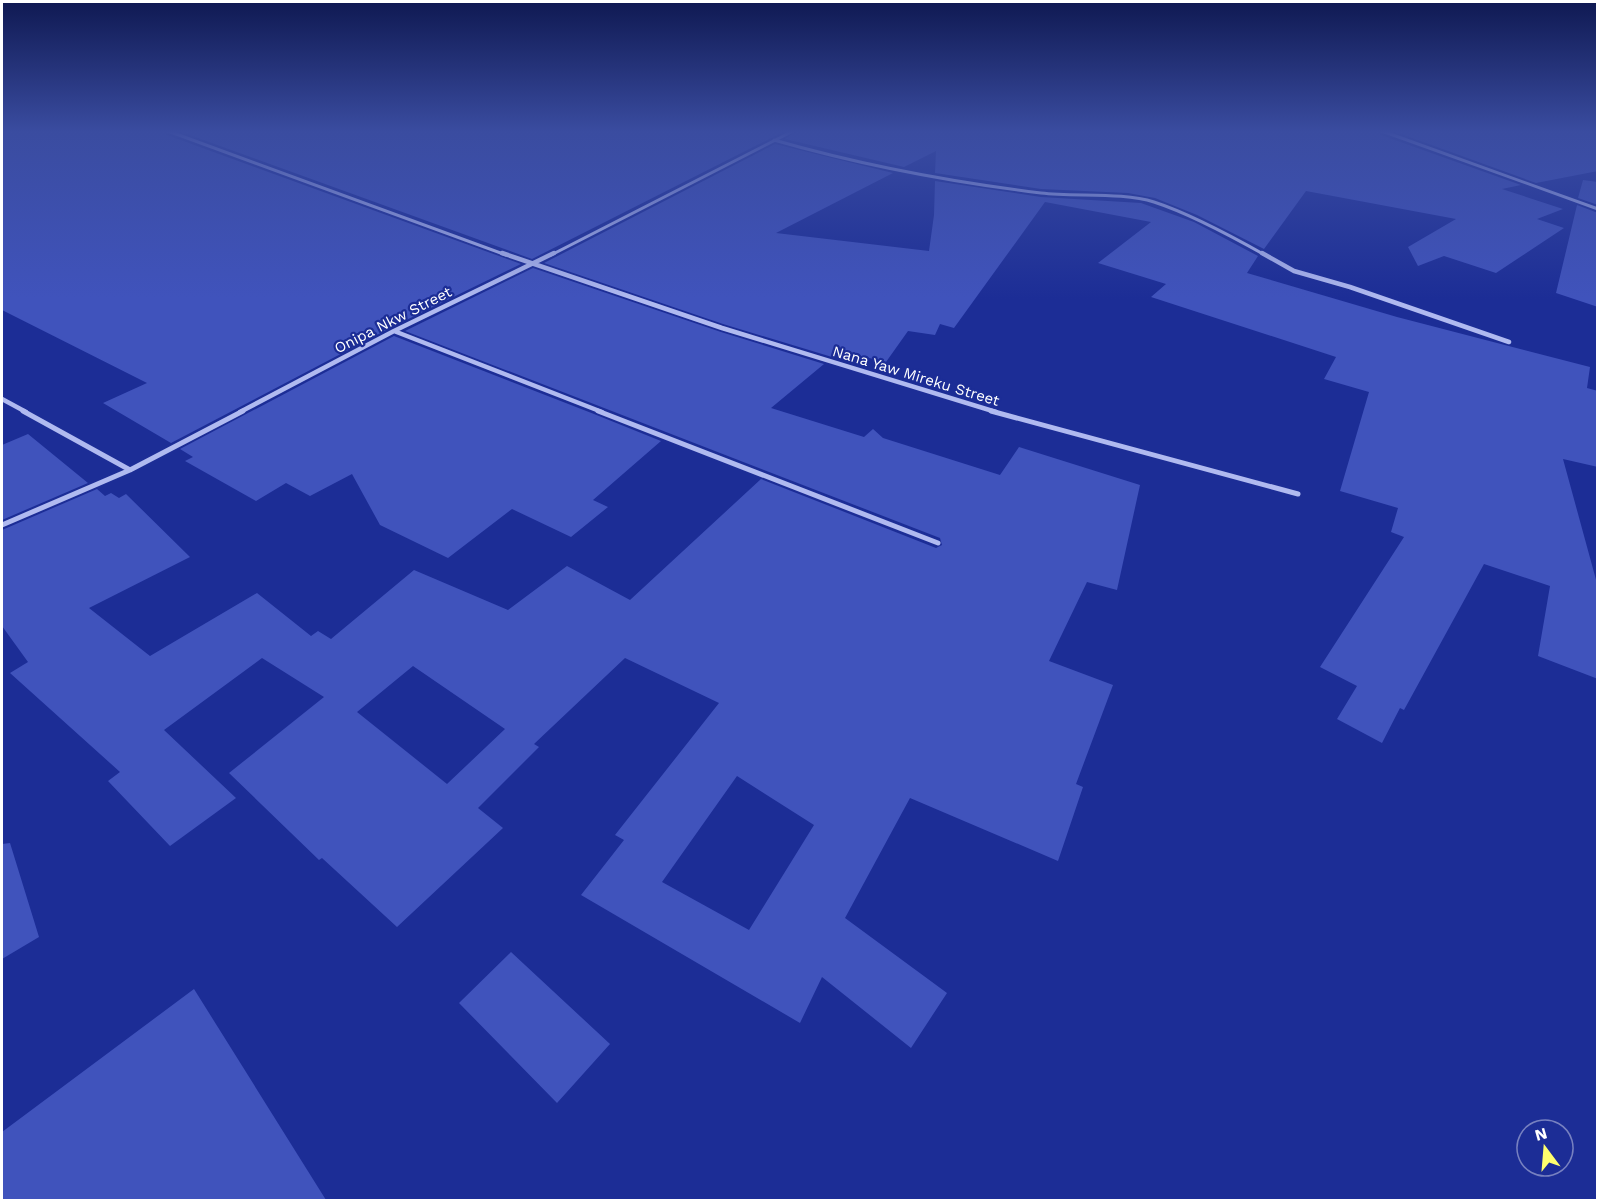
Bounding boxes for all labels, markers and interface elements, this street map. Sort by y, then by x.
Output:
street label: Onipa Nkw Street [331,282,455,357]
street label: Nana Yaw Mireku Street [830,342,1002,410]
north arrow [1515,1118,1575,1178]
text: N [1533,1123,1549,1145]

